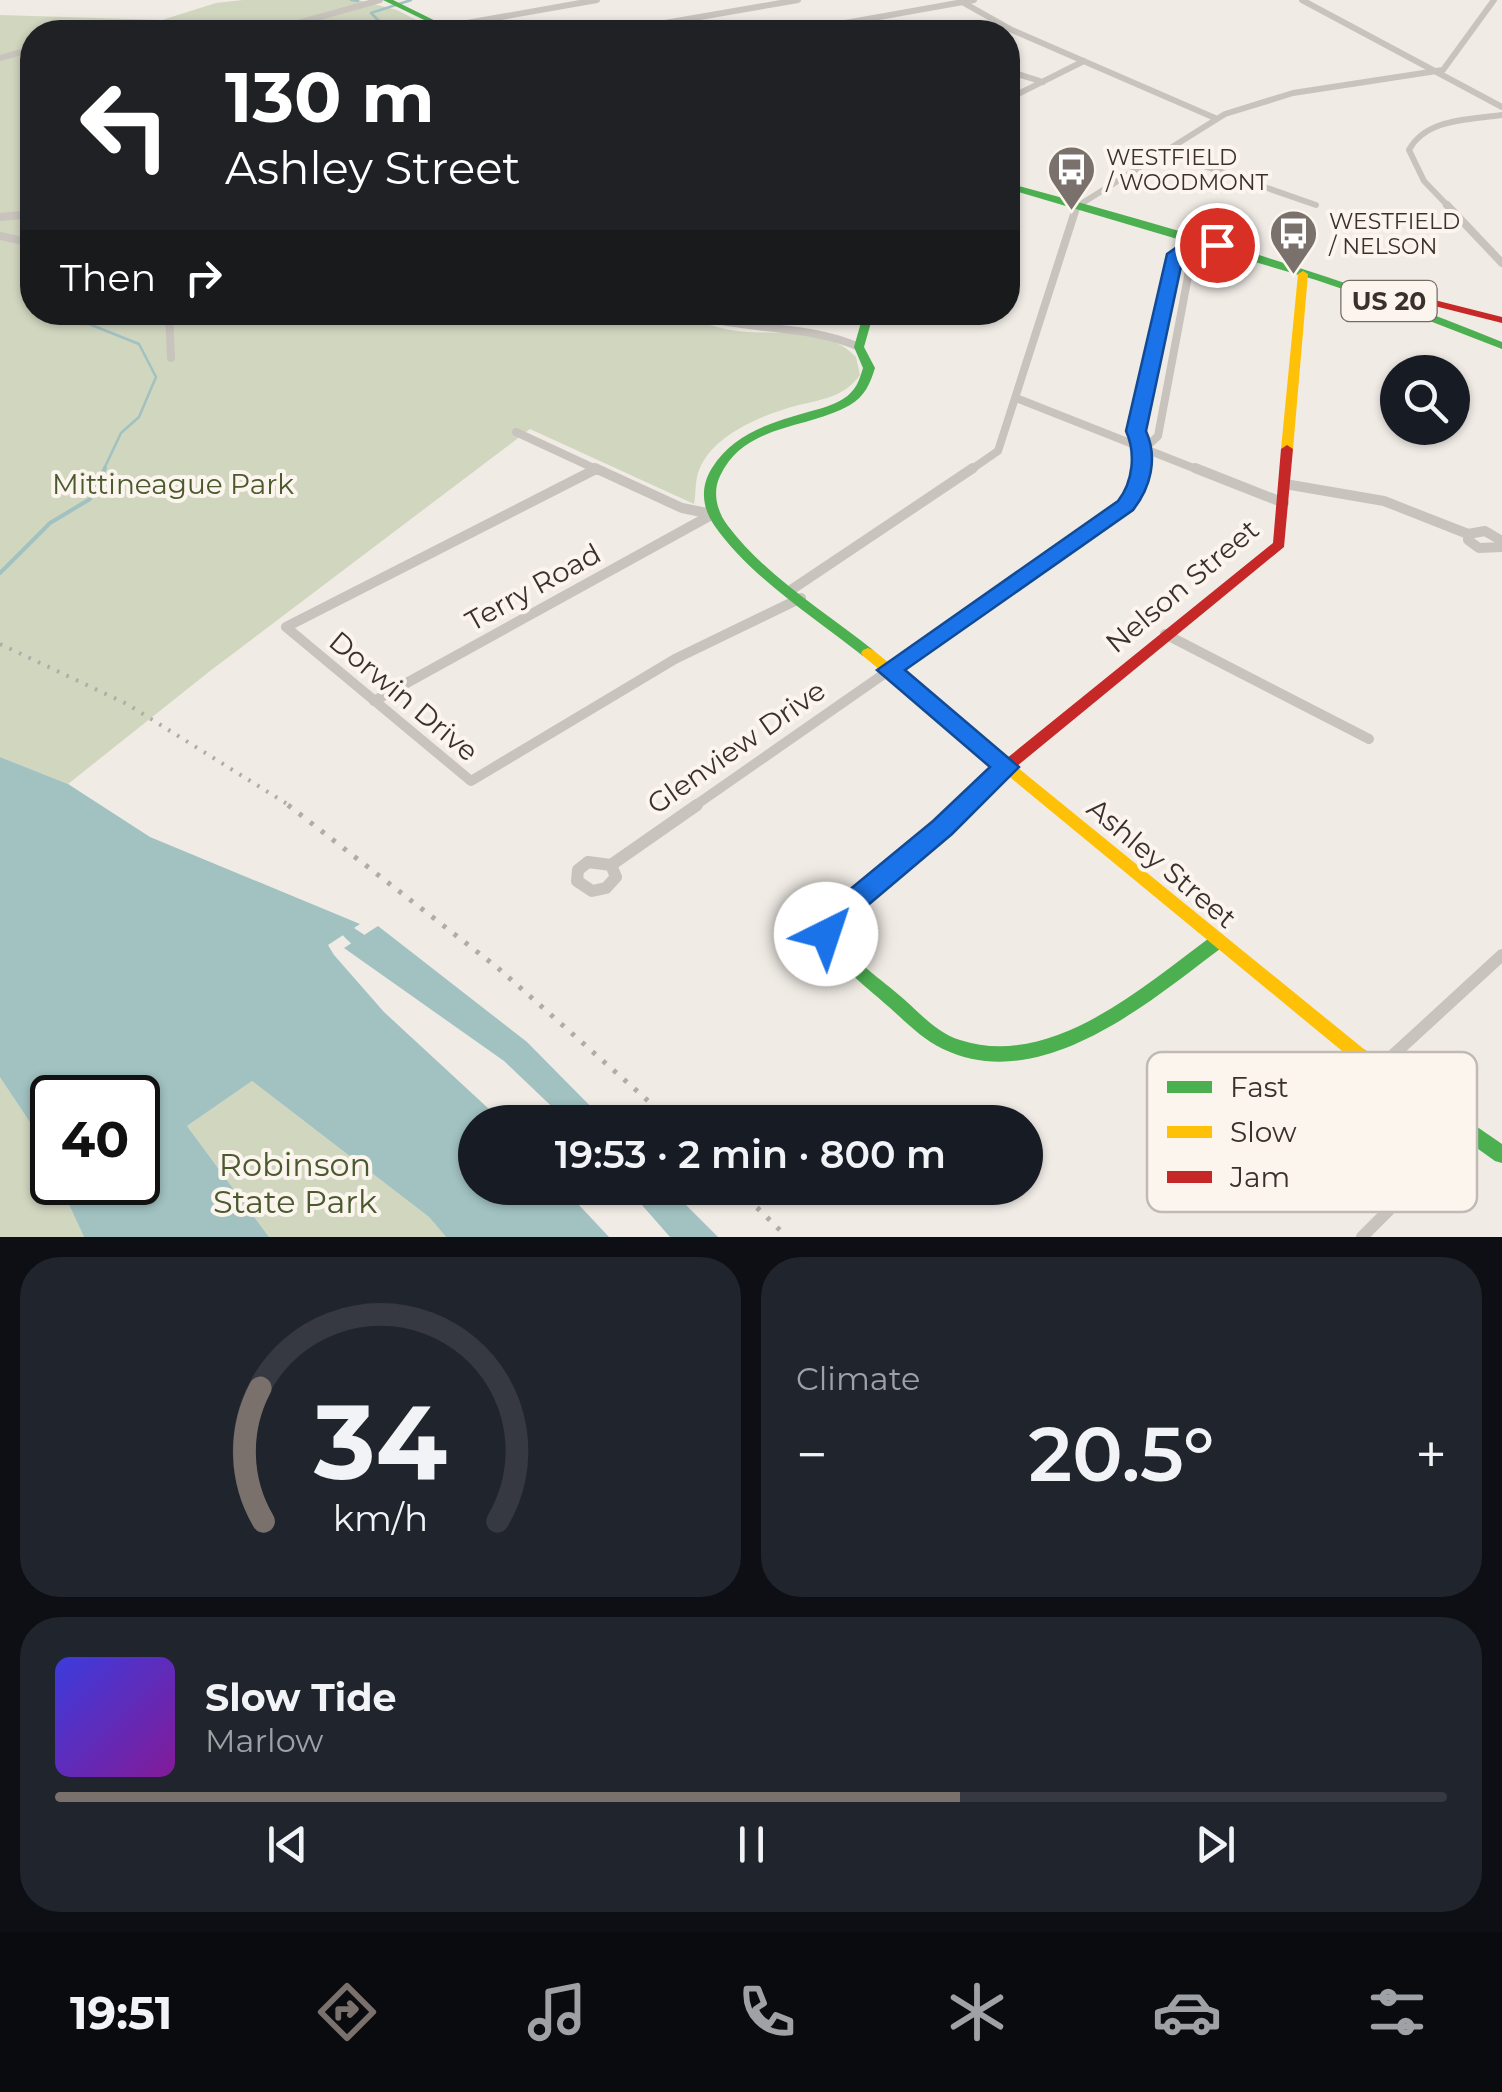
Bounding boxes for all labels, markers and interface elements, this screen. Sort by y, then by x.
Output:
text: 130 m [225,54,435,140]
icon: left [60,60,190,190]
text: Ashley Street [225,140,521,195]
bus stop icon: WESTFIELD / WOODMONT [1045,144,1097,212]
place label: WESTFIELD / WOODMONT [1105,144,1269,196]
pin [1175,203,1260,288]
bus stop icon: WESTFIELD / NELSON [1268,208,1320,276]
place label: WESTFIELD / NELSON [1328,208,1460,260]
icon: arrive [1190,218,1245,273]
icon: right [176,250,231,305]
text: Then [60,254,156,301]
road number: US 20 [1342,281,1436,321]
map controls [1380,355,1470,445]
button: search [1380,355,1470,445]
park label: Mittineague Park [52,467,294,501]
street label: Nelson Street [1099,512,1265,660]
street label: Terry Road [459,536,607,638]
street label: Dorwin Drive [323,624,485,768]
street label: Glenview Drive [640,673,832,821]
street label: Ashley Street [1081,791,1243,935]
position arrow [774,882,878,986]
legend [1147,1052,1477,1212]
text: Fast [1230,1070,1289,1104]
speed limit sign: 40 [30,1075,160,1205]
text: Slow [1230,1115,1297,1149]
text: 19:53 · 2 min · 800 m [555,1131,946,1178]
park label: Robinson State Park [213,1145,377,1221]
text: Jam [1229,1160,1290,1194]
text: Climate [796,1359,920,1398]
text: 34 [313,1378,447,1505]
text: 20.5° [1028,1408,1215,1500]
text: − [796,1421,828,1488]
text: + [1415,1421,1447,1488]
text: km/h [333,1496,428,1540]
text: Slow Tide [205,1674,397,1721]
text: Marlow [205,1721,323,1760]
icon: previous [260,1817,315,1872]
icon: pause [724,1817,779,1872]
icon: next [1188,1817,1243,1872]
icon: directions [312,1977,382,2047]
icon: music [522,1977,592,2047]
icon: phone [732,1977,802,2047]
icon: climate [942,1977,1012,2047]
icon: car [1152,1977,1222,2047]
icon: filters [1362,1977,1432,2047]
text: 19:51 [70,1985,172,2040]

